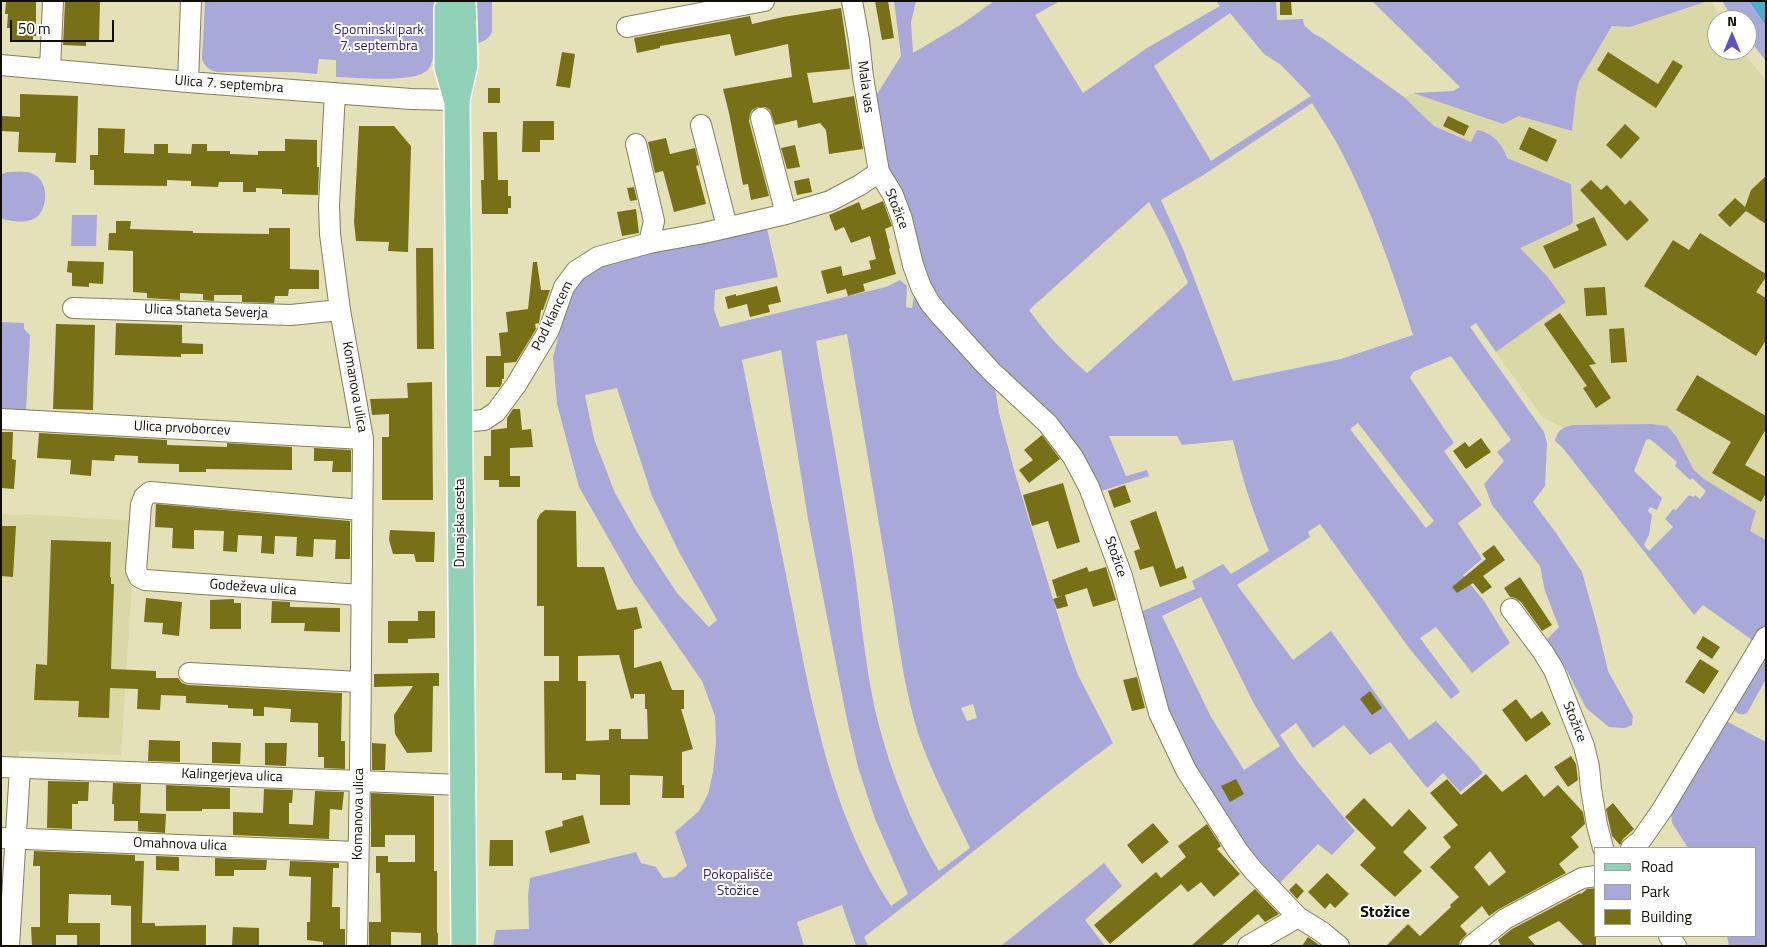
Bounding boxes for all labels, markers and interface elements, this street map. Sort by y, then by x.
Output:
scale bar [12,10,116,42]
north arrow [1707,10,1757,60]
text: N [1727,10,1737,31]
text: 50 m [18,17,51,40]
park label: Spominski park 7. septembra [334,23,424,56]
street label: Mala vas [853,60,877,114]
street label: Ulica 7. septembra [174,73,284,97]
street label: Stožice [880,186,912,232]
street label: Pod klancem [529,278,577,354]
street label: Ulica Staneta Severja [144,301,268,323]
street label: Komanova ulica [338,340,370,434]
street label: Ulica prvoborcev [133,418,231,440]
street label: Dunajska cesta [453,479,469,567]
street label: Stožice [1100,534,1130,580]
street label: Godeževa ulica [209,577,297,599]
street label: Stožice [1558,699,1590,745]
street label: Kalingerjeva ulica [181,766,283,786]
street label: Komanova ulica [350,768,368,860]
street label: Omahnova ulica [133,835,227,855]
legend [1594,847,1757,937]
text: Road [1641,855,1673,878]
park label: Pokopališče Stožice [703,868,773,900]
text: Park [1641,880,1670,903]
district label: Stožice [1360,903,1410,923]
text: Building [1641,905,1692,928]

